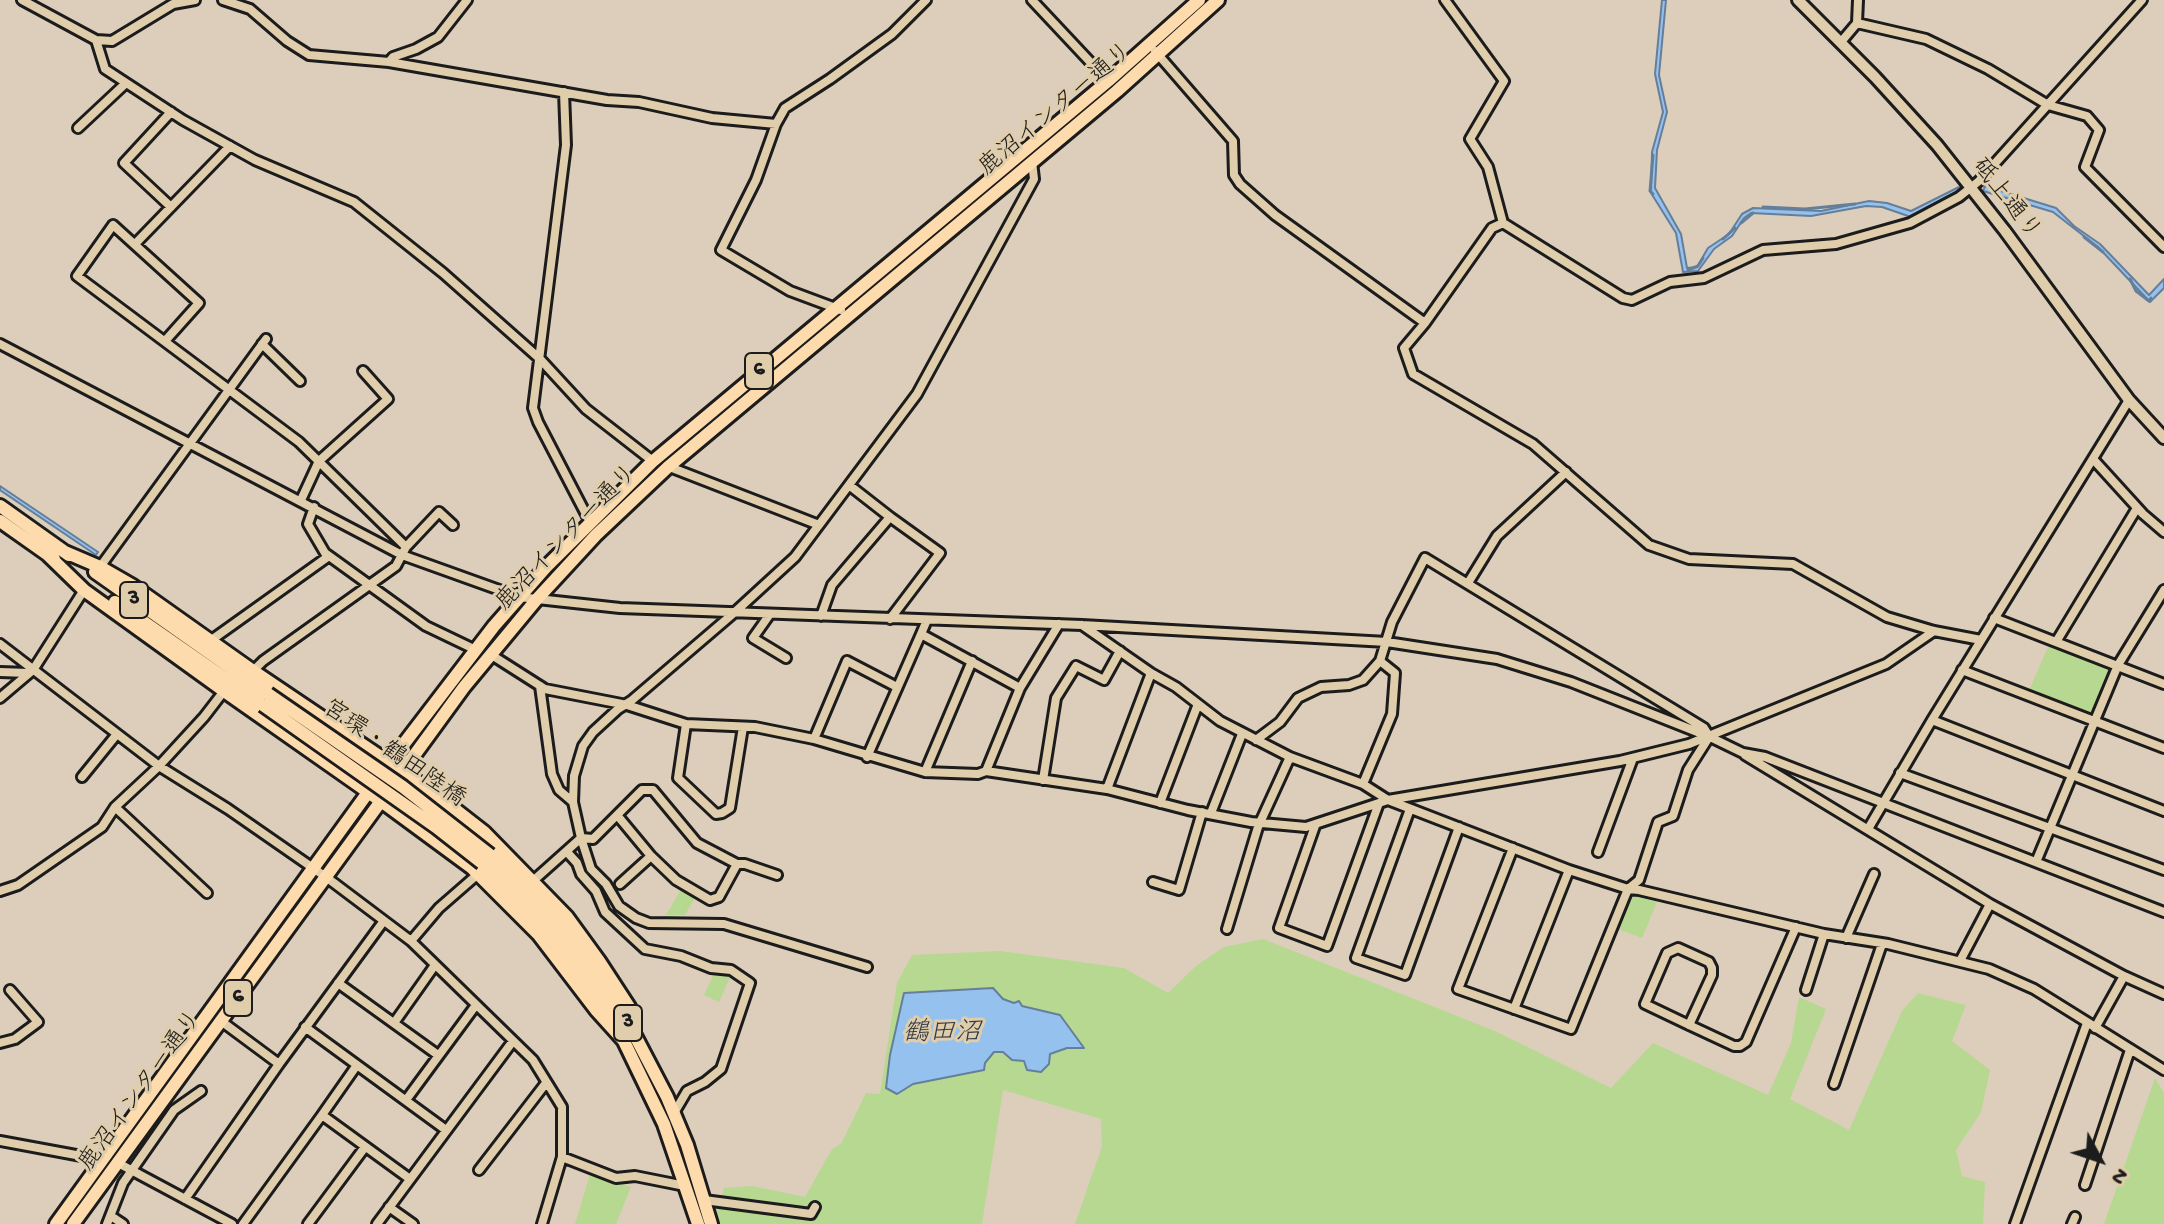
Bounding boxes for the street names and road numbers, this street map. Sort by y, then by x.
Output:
street label: 鹿沼インター通り [974,38,1140,184]
street label: 砥上通り [1964,153,2046,247]
road number: 6 [745,353,773,389]
street label: 鹿沼インター通り [491,460,645,618]
road number: 3 [120,582,148,618]
street label: 宮環・鶴田陸橋 [316,695,470,815]
road number: 6 [224,980,252,1016]
road number: 3 [614,1005,642,1041]
street label: 鹿沼インター通り [74,1006,210,1178]

